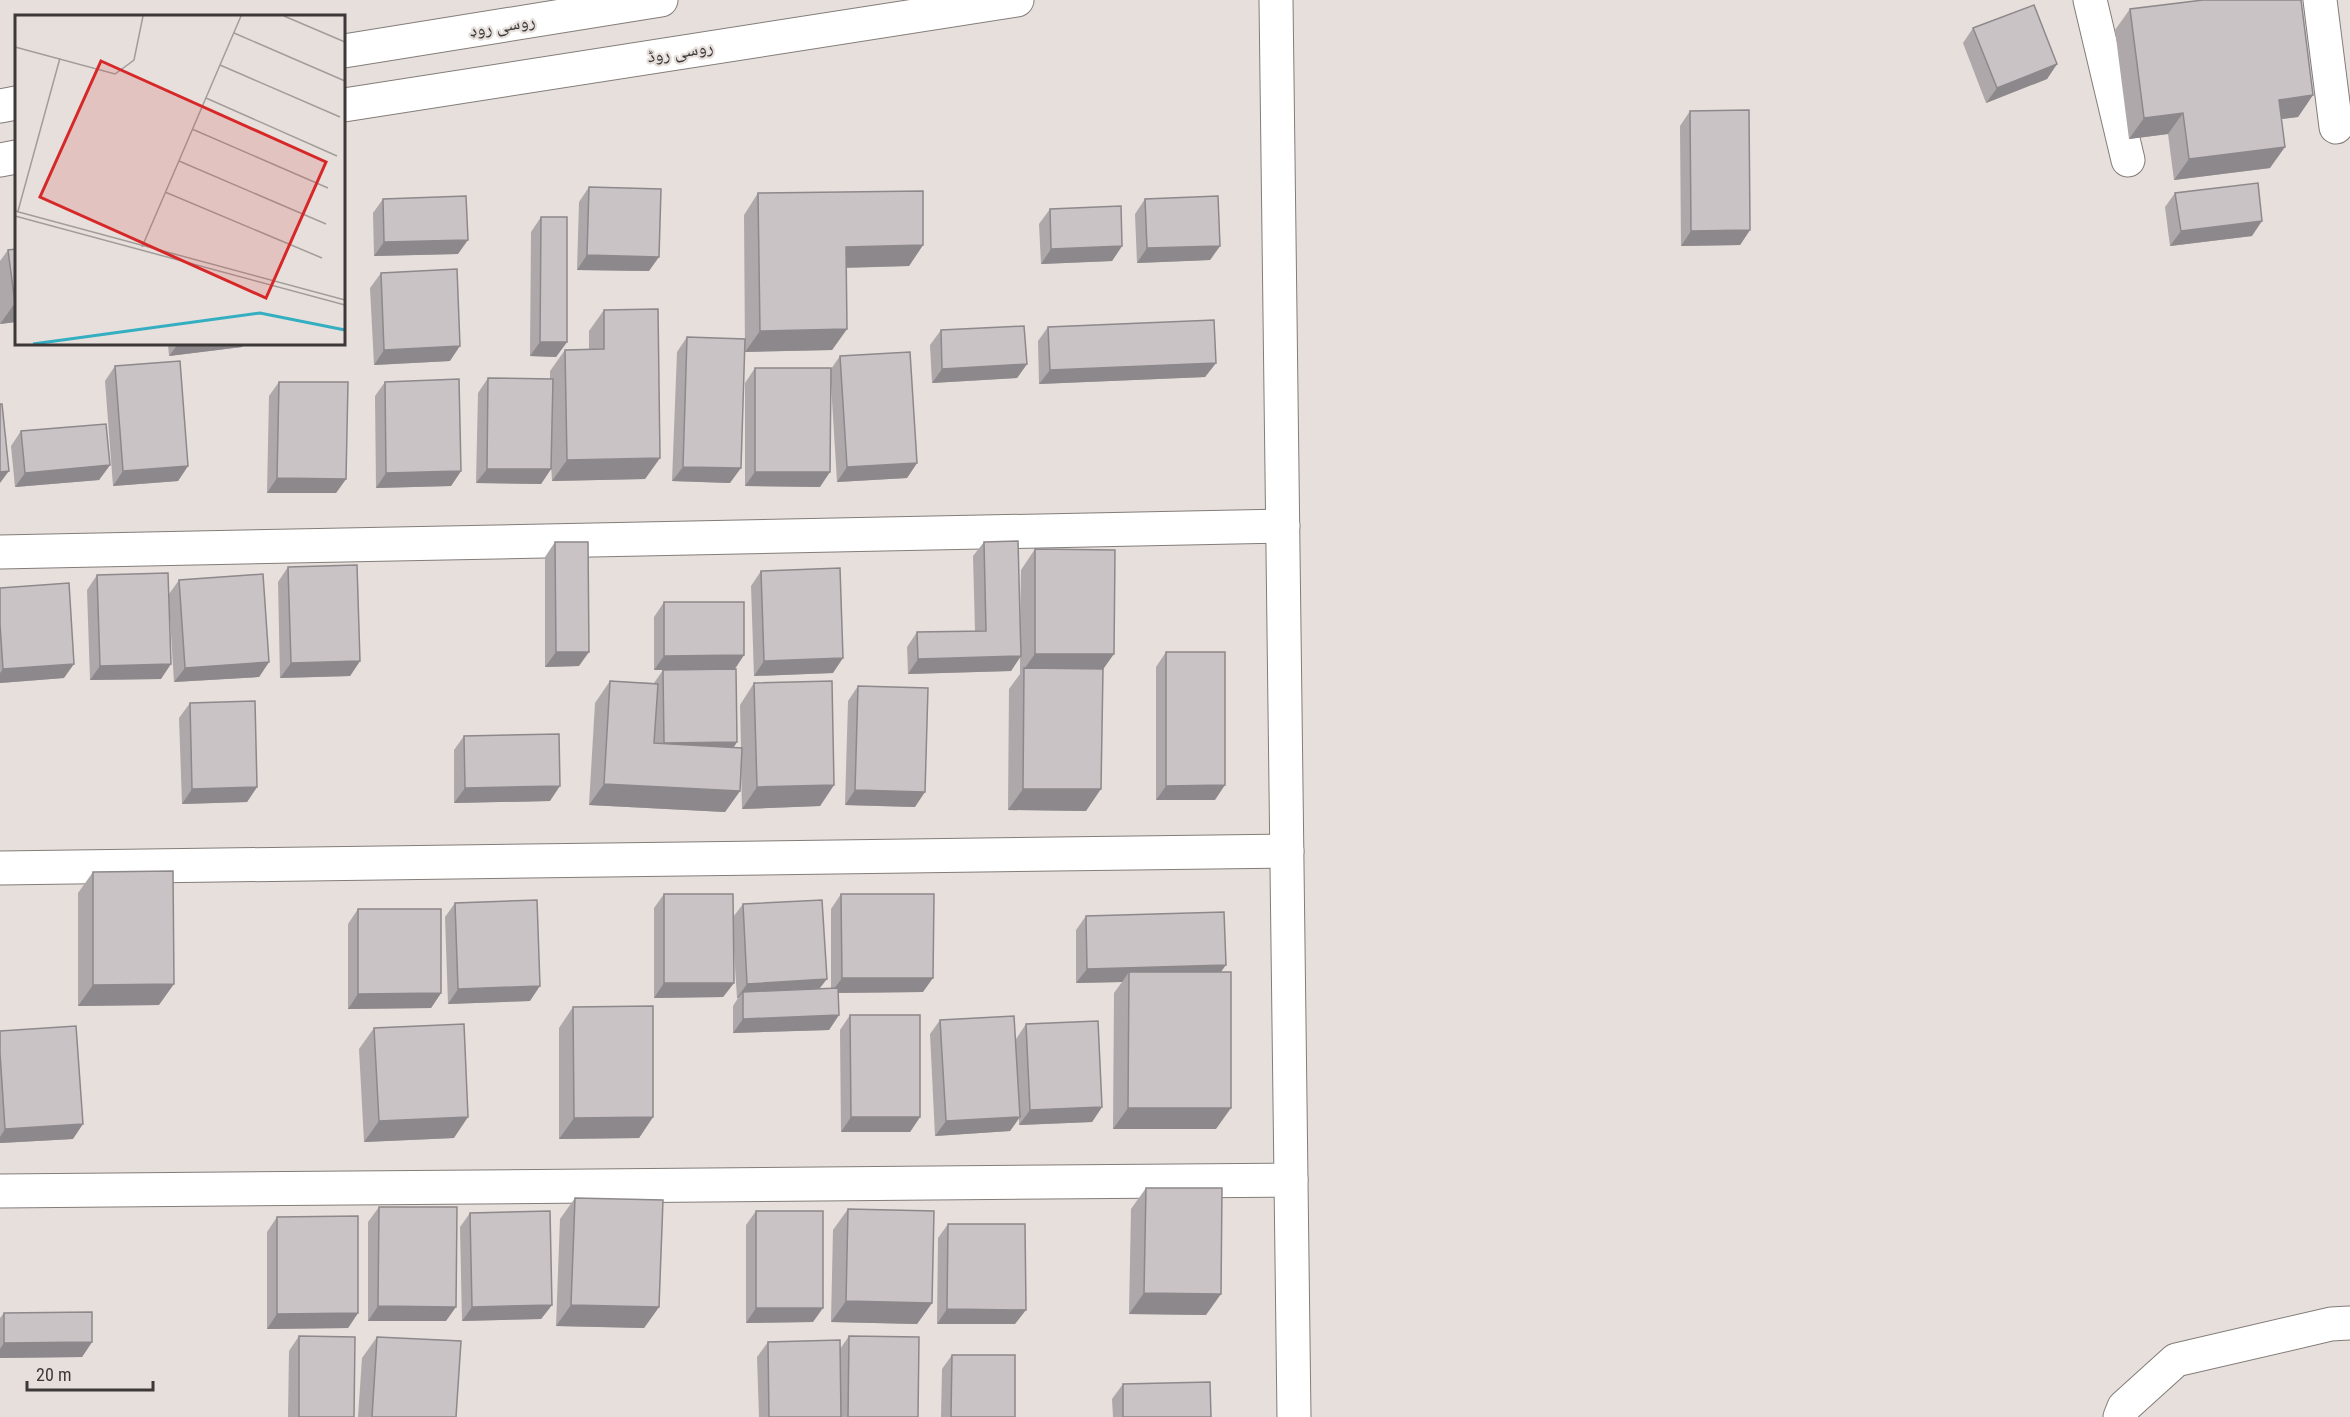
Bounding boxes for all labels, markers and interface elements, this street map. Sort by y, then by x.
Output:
street label: روسی روډ [467,9,537,42]
inset map [15,15,345,345]
street label: روسی روڈ [645,35,715,68]
scale bar [27,1354,153,1392]
text: 20 m [36,1364,71,1385]

